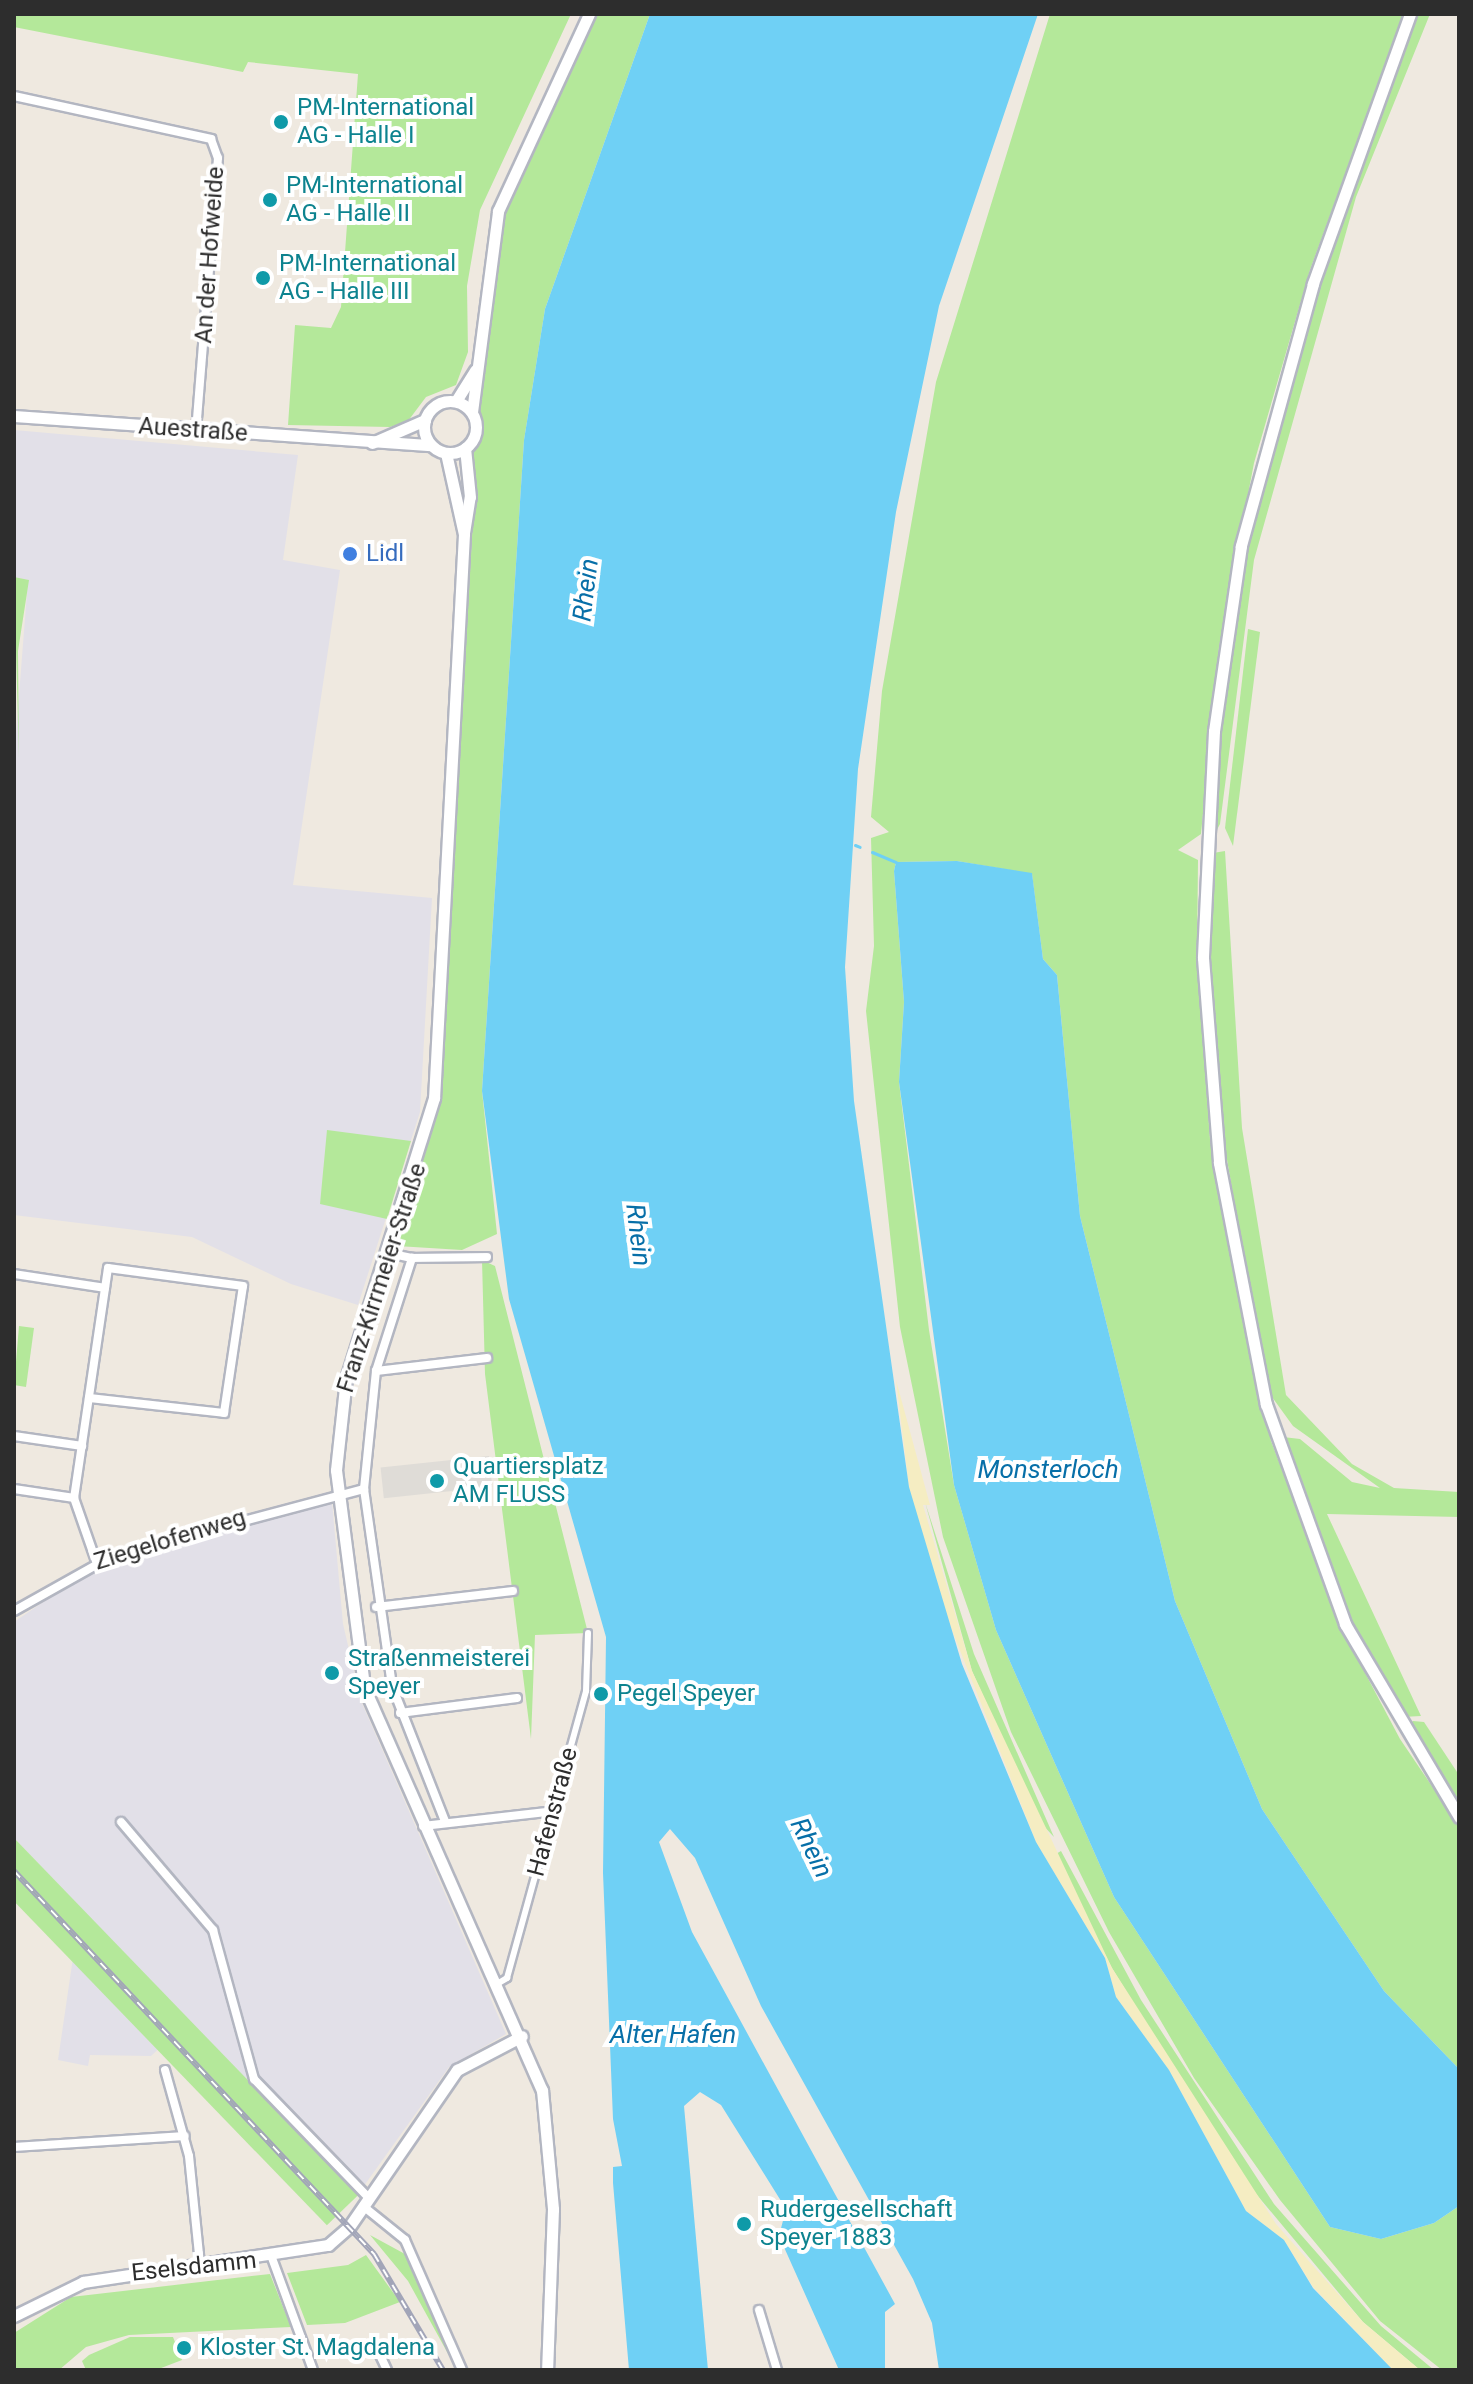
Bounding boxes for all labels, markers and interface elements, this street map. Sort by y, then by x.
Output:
place label: PM-International AG - Halle I [297,94,474,150]
marker: PM-International AG - Halle I [272,113,290,131]
street label: An der Hofweide [189,166,231,344]
place label: PM-International AG - Halle II [286,172,463,228]
marker: PM-International AG - Halle II [261,191,279,209]
place label: PM-International AG - Halle III [279,250,456,306]
marker: PM-International AG - Halle III [254,269,272,287]
street label: Auestraße [137,412,249,448]
place label: Lidl [366,540,404,568]
marker: Lidl [341,545,359,563]
water label: Rhein [567,557,605,623]
street label: Franz-Kirrmeier-Straße [331,1160,433,1396]
water label: Rhein [619,1202,657,1268]
place label: Quartiersplatz AM FLUSS [453,1453,604,1509]
water label: Monsterloch [977,1454,1119,1486]
marker: Quartiersplatz AM FLUSS [428,1472,446,1490]
street label: Ziegelofenweg [91,1503,249,1577]
place label: Straßenmeisterei Speyer [348,1645,530,1701]
marker: Straßenmeisterei Speyer [323,1664,341,1682]
place label: Pegel Speyer [617,1680,755,1708]
marker: Pegel Speyer [592,1685,610,1703]
street label: Hafenstraße [522,1744,584,1880]
water label: Rhein [783,1813,839,1883]
water label: Alter Hafen [610,2019,736,2051]
place label: Rudergesellschaft Speyer 1883 [760,2196,953,2252]
marker: Rudergesellschaft Speyer 1883 [735,2215,753,2233]
street label: Eselsdamm [130,2246,258,2288]
place label: Kloster St. Magdalena [200,2334,435,2362]
marker: Kloster St. Magdalena [175,2339,193,2357]

